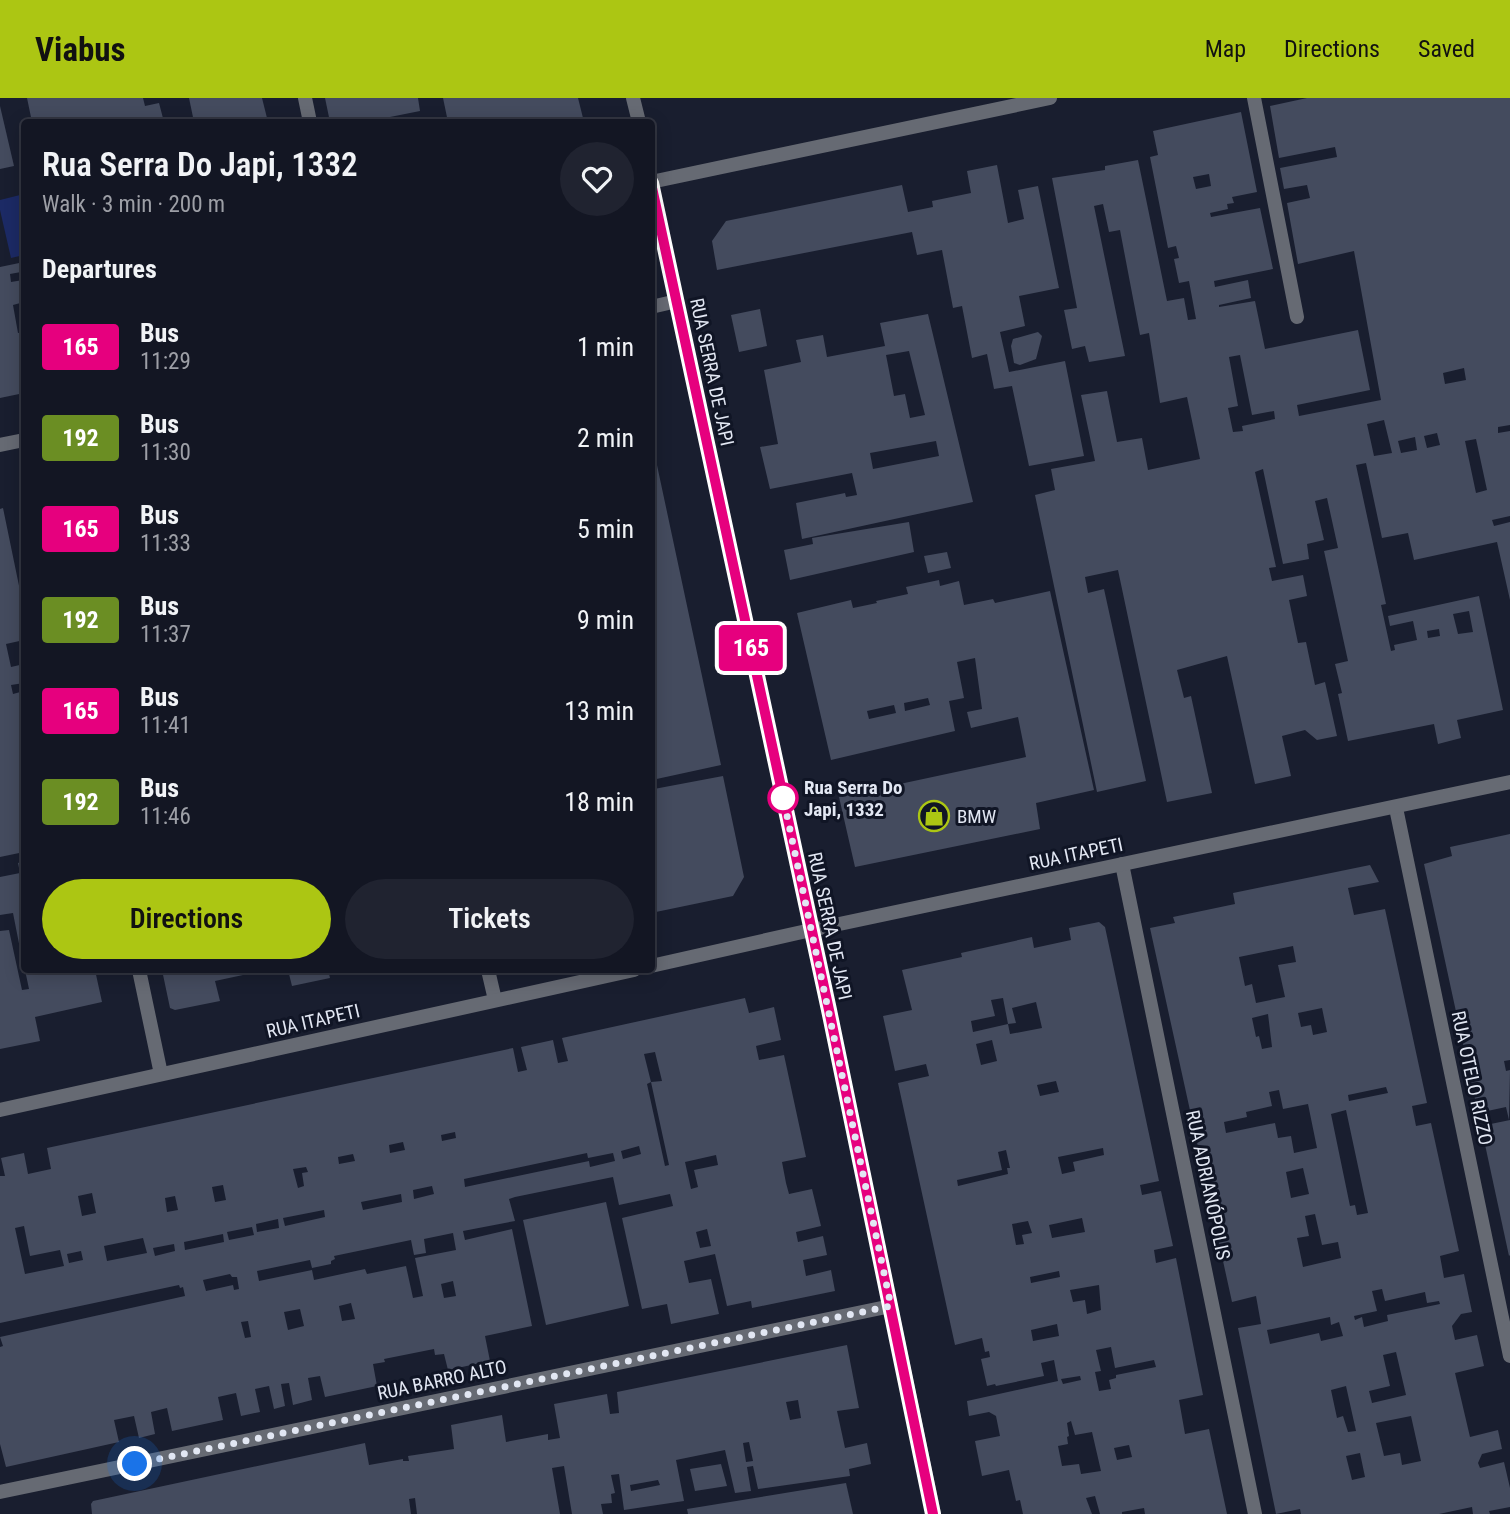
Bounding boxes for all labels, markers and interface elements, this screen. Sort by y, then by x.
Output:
text: Viabus [35,30,125,69]
text: Map [1205,35,1246,63]
text: Directions [1284,35,1380,63]
text: Saved [1418,35,1475,63]
button: heart [560,142,634,216]
text: Rua Serra Do Japi, 1332 [42,145,358,184]
text: Walk · 3 min · 200 m [42,191,225,218]
text: Departures [42,254,157,284]
street label: RUA SERRA DE JAPI [685,296,739,448]
text: Bus [140,318,179,348]
text: 1 min [577,332,634,362]
text: 165 [62,333,99,361]
text: 11:29 [140,348,191,375]
text: Bus [140,409,179,439]
text: 2 min [577,423,634,453]
text: 192 [62,424,99,452]
text: 11:30 [140,439,191,466]
text: Bus [140,500,179,530]
text: 5 min [577,514,634,544]
text: 165 [62,515,99,543]
text: 11:33 [140,530,191,557]
text: Bus [140,591,179,621]
text: 9 min [577,605,634,635]
text: 192 [62,606,99,634]
text: 11:37 [140,621,191,648]
line badge: 165 [711,625,791,671]
text: 165 [733,634,769,662]
text: Bus [140,682,179,712]
text: 13 min [564,696,634,726]
text: 165 [62,697,99,725]
text: 11:41 [140,712,191,739]
text: Bus [140,773,179,803]
place label: Rua Serra Do Japi, 1332 [804,776,902,821]
marker: Rua Serra Do Japi, 1332 [768,783,798,813]
text: 18 min [564,787,634,817]
text: 192 [62,788,99,816]
shop icon: BMW [917,799,951,833]
text: 11:46 [140,803,191,830]
place label: BMW [957,805,996,828]
street label: RUA ITAPETI [1027,833,1125,875]
street label: RUA SERRA DE JAPI [803,850,857,1002]
button: Directions [42,879,331,959]
button: Tickets [345,879,634,959]
street label: RUA ITAPETI [264,999,362,1043]
street label: RUA OTELO RIZZO [1447,1009,1497,1147]
street label: RUA ADRIANÓPOLIS [1181,1108,1235,1262]
street label: RUA BARRO ALTO [375,1355,509,1405]
your location [117,1446,152,1481]

